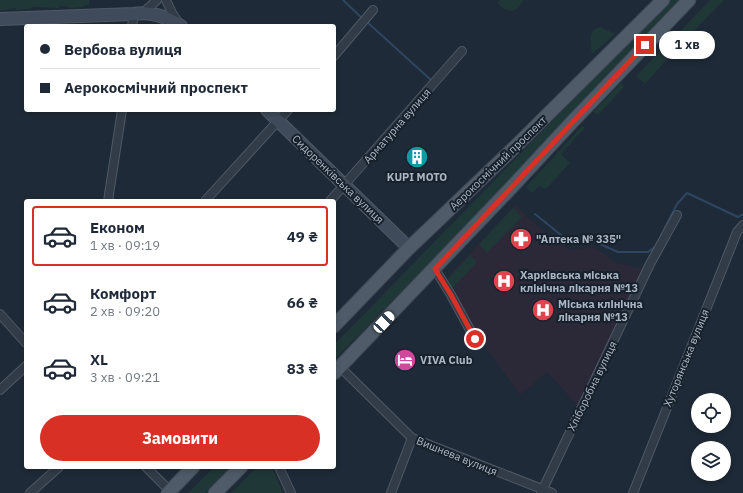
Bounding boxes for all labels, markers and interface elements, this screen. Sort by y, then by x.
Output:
callout: 1 хв [659,31,715,59]
route end [636,36,654,54]
text: 1 хв [674,36,700,53]
text: Вербова вулиця [64,40,182,59]
text: Аерокосмічний проспект [64,78,248,97]
street label: Арматурна вулиця [360,85,434,167]
street label: Аерокосмічний проспект [447,113,549,213]
street label: Сидоренківська вулиця [289,132,387,226]
building icon: KUPI MOTO [404,144,430,170]
place label: KUPI MOTO [387,170,447,184]
icon: car [42,218,78,254]
text: Економ [90,218,145,237]
pharmacy icon: "Аптека № 335" [508,226,534,252]
text: 49 ₴ [287,227,318,246]
place label: "Аптека № 335" [536,232,621,246]
text: 1 хв · 09:19 [90,237,160,254]
hospital icon: Харківська міська клінічна лікарня №13 [491,268,517,294]
place label: Харківська міська клінічна лікарня №13 [520,268,638,295]
icon: car [42,284,78,320]
text: Комфорт [90,284,156,303]
text: 66 ₴ [287,293,318,312]
hospital icon: Міська клінічна лікарня №13 [530,297,556,323]
place label: Міська клінічна лікарня №13 [558,297,643,324]
text: 2 хв · 09:20 [90,303,160,320]
street label: Хуторянська вулиця [660,307,712,409]
car [371,309,397,335]
route start [466,330,484,348]
street label: Хліборобна вулиця [564,339,620,433]
hotel icon: VIVA Club [392,347,418,373]
icon: car [42,350,78,386]
text: XL [90,350,108,369]
place label: VIVA Club [420,353,473,367]
text: 83 ₴ [287,359,318,378]
text: 3 хв · 09:21 [90,369,160,386]
map controls [691,393,731,481]
button: locate [691,393,731,433]
button: Замовити [40,415,320,461]
street label: Вишнева вулиця [414,433,500,479]
button: layers [691,441,731,481]

